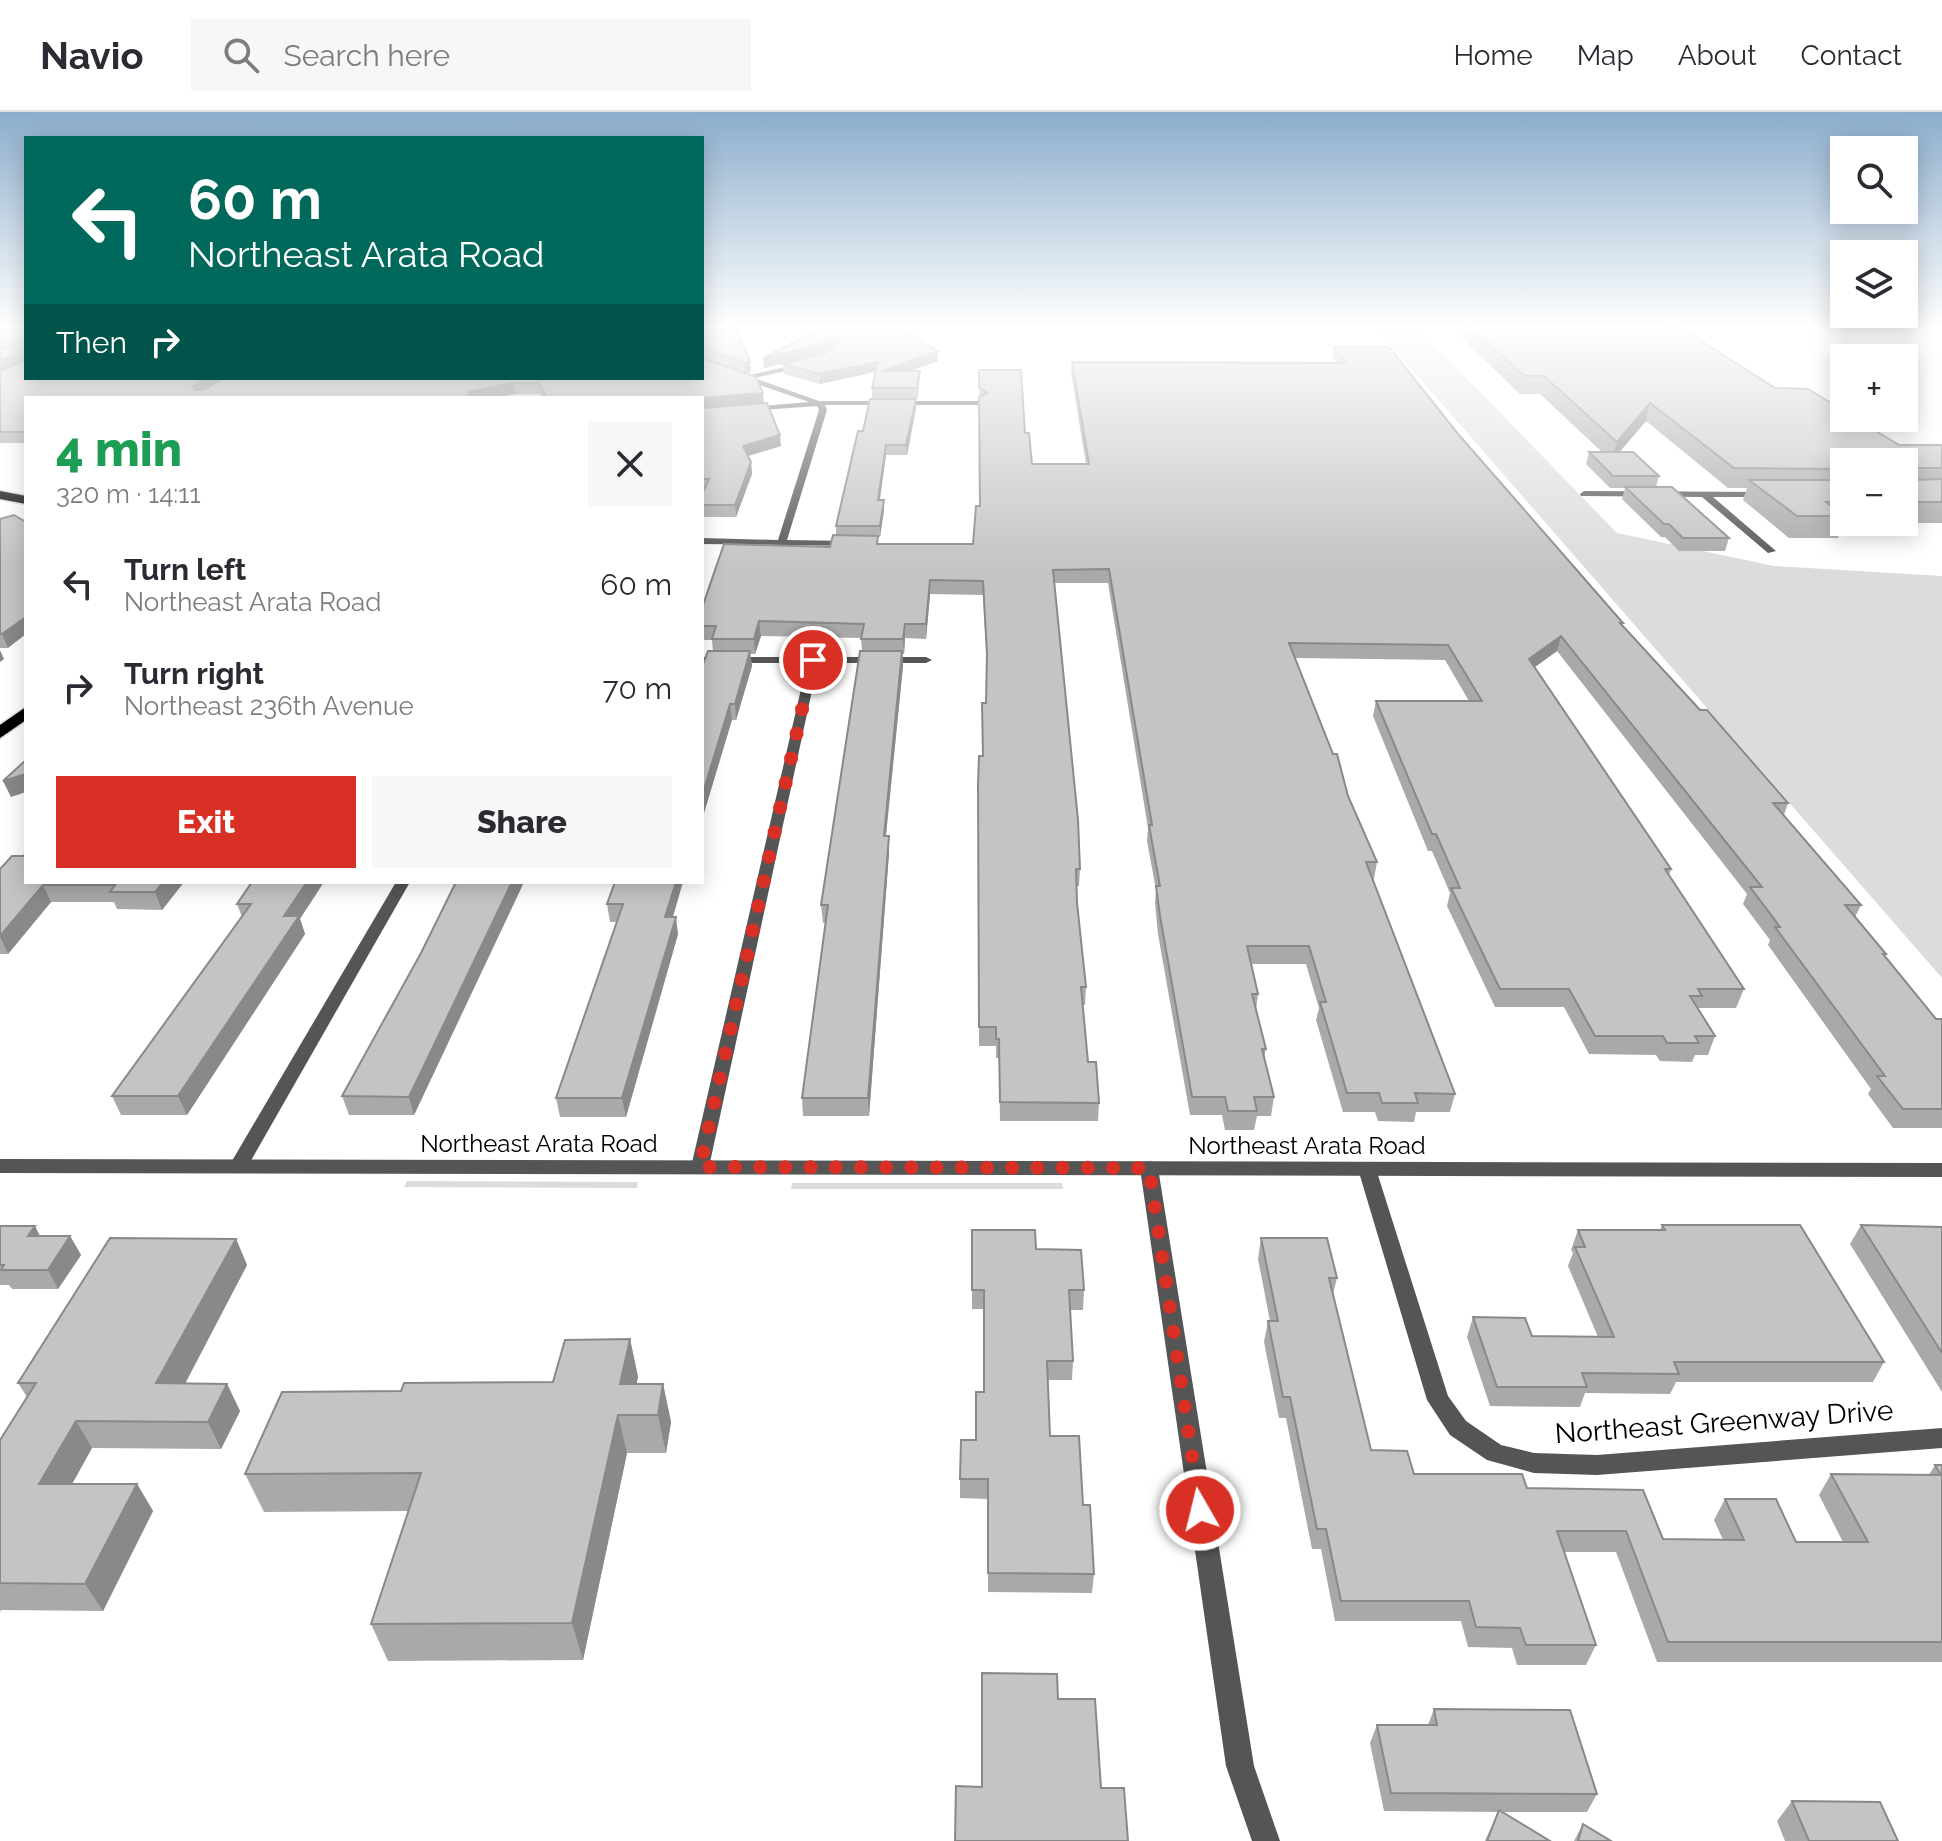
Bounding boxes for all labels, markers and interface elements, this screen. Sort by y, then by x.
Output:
search box [191,19,751,91]
text: Navio [40,33,143,78]
icon: search [219,33,263,77]
text: Search here [283,38,450,73]
text: Home [1453,39,1533,72]
text: Map [1577,39,1634,72]
text: About [1678,39,1757,72]
text: Contact [1801,39,1902,72]
map controls [1830,136,1918,536]
button: search [1830,136,1918,224]
text: 60 m [188,166,322,232]
icon: left [56,168,160,272]
text: Northeast Arata Road [188,233,544,275]
button: layers [1830,240,1918,328]
icon: right [143,320,187,364]
text: Then [56,325,127,360]
button: + [1830,344,1918,432]
text: 4 min [56,421,182,477]
button: close [588,422,672,506]
button: − [1830,448,1918,536]
text: 320 m · 14:11 [56,479,201,509]
text: Turn left [124,552,246,587]
icon: left [56,562,100,606]
text: 60 m [600,567,672,602]
text: Northeast Arata Road [124,587,381,617]
pin [779,626,847,694]
icon: arrive [791,638,835,682]
text: Turn right [124,656,264,691]
icon: right [56,666,100,710]
text: 70 m [602,671,672,706]
text: Northeast 236th Avenue [124,691,414,721]
button: Exit [56,776,356,868]
button: Share [372,776,672,868]
street label: Northeast Arata Road [420,1129,658,1158]
street label: Northeast Arata Road [1188,1131,1426,1160]
street label: Northeast Greenway Drive [1554,1394,1894,1450]
position arrow [1158,1468,1242,1552]

